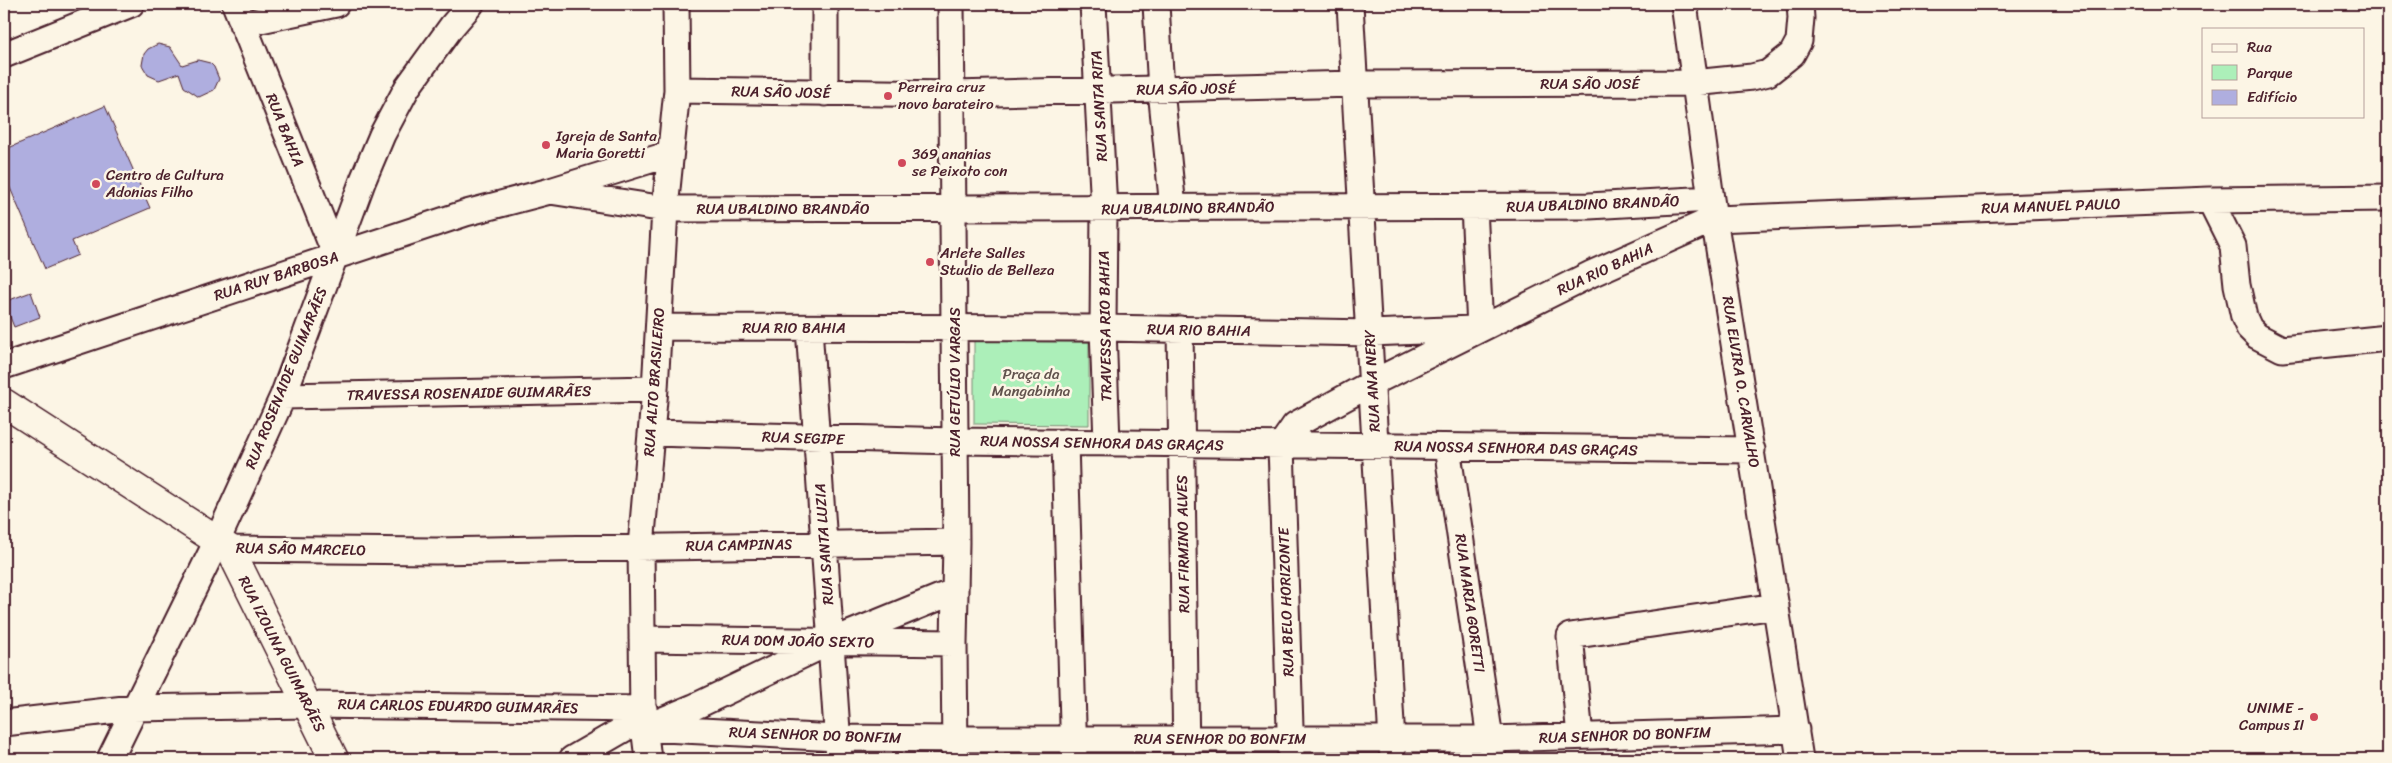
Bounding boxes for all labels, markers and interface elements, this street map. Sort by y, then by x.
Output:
legend [2202,28,2364,118]
text: Rua [2247,34,2272,60]
street label: RUA SANTA RITA [1083,50,1115,162]
text: Parque [2247,60,2292,86]
street label: RUA SÃO JOSÉ [1540,71,1641,97]
place label: Perreira cruz novo barateiro [898,74,994,117]
street label: RUA SÃO JOSÉ [1136,75,1238,103]
street label: RUA SÃO JOSÉ [731,78,833,106]
text: Edifício [2247,84,2298,110]
street label: RUA BAHIA [258,89,312,171]
marker: Perreira cruz novo barateiro [882,90,894,102]
place label: Igreja de Santa Maria Goretti [555,123,657,166]
marker: Igreja de Santa Maria Goretti [540,139,552,151]
place label: 369 ananias se Peixoto con [911,141,1007,184]
marker: 369 ananias se Peixoto con [896,157,908,169]
place label: Centro de Cultura Adonias Filho [105,162,224,205]
marker: Centro de Cultura Adonias Filho [90,178,102,190]
street label: RUA UBALDINO BRANDÃO [1506,188,1680,220]
street label: RUA MANUEL PAULO [1981,191,2121,221]
street label: RUA UBALDINO BRANDÃO [1101,193,1275,223]
street label: RUA UBALDINO BRANDÃO [696,196,870,222]
street label: RUA RIO BAHIA [1552,235,1658,303]
place label: Arlete Salles Studio de Belleza [939,240,1055,283]
street label: RUA RUY BARBOSA [210,244,342,308]
street label: TRAVESSA RIO BAHIA [1091,250,1119,402]
marker: Arlete Salles Studio de Belleza [924,256,936,268]
street label: RUA ROSENAIDE GUIMARÃES [238,283,334,473]
street label: RUA ELVIRA O. CARVALHO [1715,294,1767,470]
street label: RUA ALTO BRASILEIRO [636,307,672,457]
street label: RUA GETÚLIO VARGAS [942,307,968,457]
street label: RUA RIO BAHIA [742,315,846,341]
street label: RUA RIO BAHIA [1147,316,1251,344]
street label: RUA ANA NERY [1356,329,1388,433]
park label: Praça da Mangabinha [992,361,1071,404]
street label: TRAVESSA ROSENAIDE GUIMARÃES [346,378,592,408]
street label: RUA SEGIPE [761,424,846,452]
street label: RUA NOSSA SENHORA DAS GRAÇAS [980,428,1225,458]
street label: RUA NOSSA SENHORA DAS GRAÇAS [1394,433,1639,463]
street label: RUA FIRMINO ALVES [1169,474,1197,613]
street label: RUA SANTA LUZIA [807,482,841,606]
street label: RUA BELO HORIZONTE [1270,525,1302,677]
street label: RUA CAMPINAS [686,531,792,559]
street label: RUA MARIA GORETTI [1447,532,1493,674]
street label: RUA SÃO MARCELO [236,535,366,563]
street label: RUA IZOLINA GUIMARÃES [231,571,333,737]
street label: RUA DOM JOÃO SEXTO [721,627,875,655]
street label: RUA CARLOS EDUARDO GUIMARÃES [338,691,578,721]
place label: UNIME - Campus II [2239,695,2304,738]
marker: UNIME - Campus II [2308,711,2320,723]
street label: RUA SENHOR DO BONFIM [728,719,902,751]
street label: RUA SENHOR DO BONFIM [1538,719,1712,751]
street label: RUA SENHOR DO BONFIM [1134,726,1307,752]

